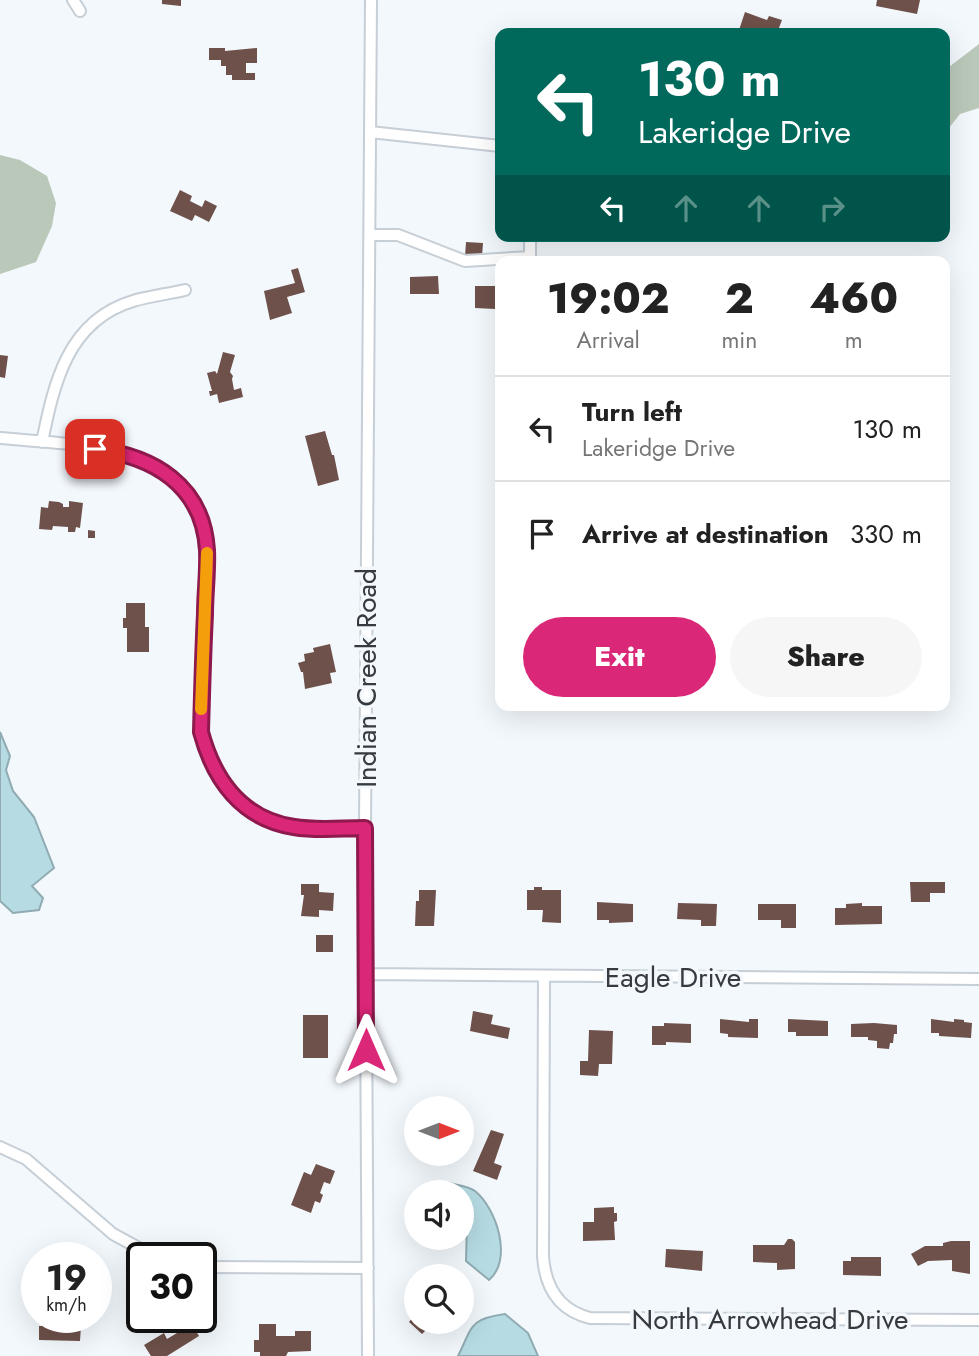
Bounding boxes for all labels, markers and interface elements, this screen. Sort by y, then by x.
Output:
text: 130 m [638,44,781,114]
icon: left [523,56,614,147]
text: Lakeridge Drive [638,109,851,155]
icon: left [594,189,632,227]
icon: ahead [667,189,705,227]
icon: ahead [740,189,778,227]
icon: right [813,189,851,227]
text: 19:02 [547,268,669,329]
text: 2 [725,268,754,329]
text: 460 [809,268,898,329]
text: Arrival [577,323,640,357]
text: min [721,323,757,357]
text: m [845,323,863,357]
text: Turn left [582,393,682,431]
icon: left [523,410,561,448]
text: 130 m [852,410,922,448]
pin [65,419,125,479]
icon: arrive [76,430,114,468]
text: Lakeridge Drive [582,431,735,465]
icon: arrive [523,515,561,553]
text: Arrive at destination [582,515,829,553]
text: 330 m [850,515,922,553]
street label: Indian Creek Road [346,568,387,788]
button: Exit [523,617,716,697]
button: Share [730,617,922,697]
street label: Eagle Drive [605,957,741,998]
position arrow [329,1013,403,1087]
north arrow [404,1096,474,1166]
map controls [404,1096,474,1334]
button: sound [404,1180,474,1250]
speed limit sign: 30 [126,1242,217,1333]
text: 19 [46,1253,87,1303]
button: search [404,1264,474,1334]
text: km/h [46,1292,87,1318]
street label: North Arrowhead Drive [632,1299,908,1340]

